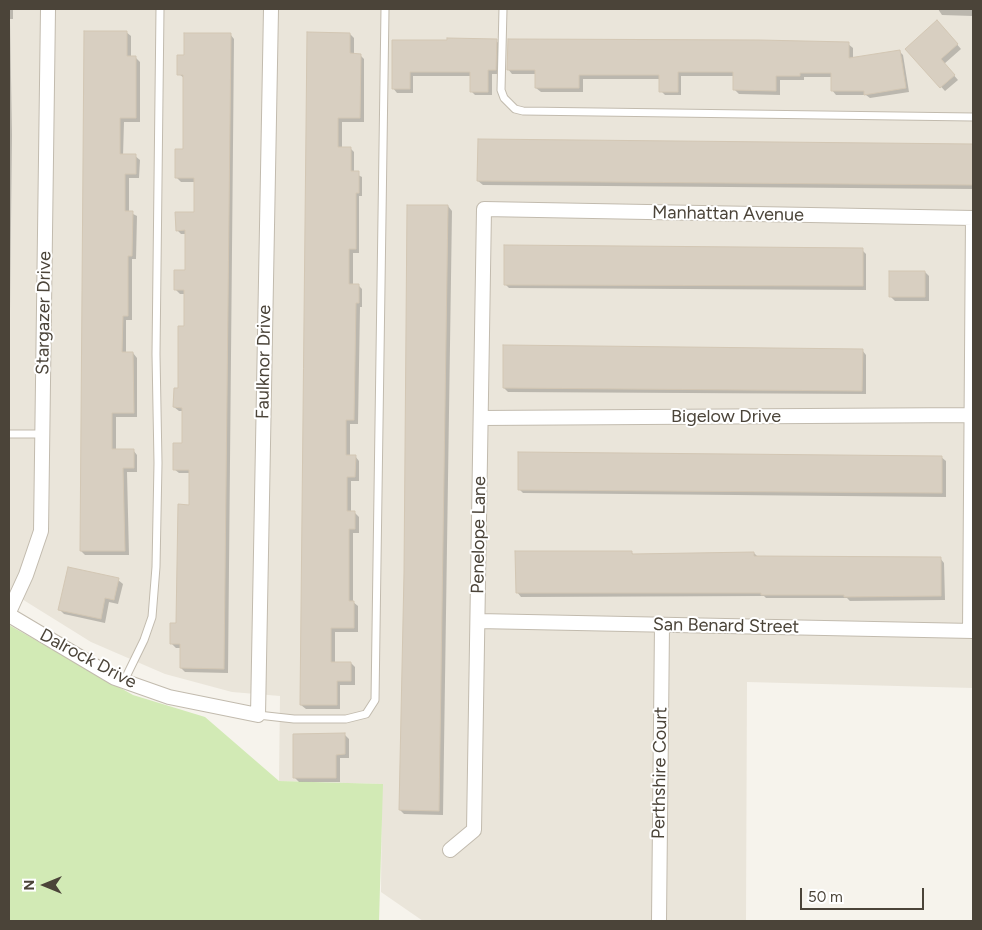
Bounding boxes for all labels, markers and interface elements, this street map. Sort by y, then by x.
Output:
street label: Manhattan Avenue [652,202,804,226]
street label: Stargazer Drive [32,251,56,375]
street label: Faulknor Drive [252,305,276,419]
street label: Bigelow Drive [671,406,781,428]
street label: Penelope Lane [467,476,491,594]
street label: San Benard Street [653,614,799,638]
street label: Dalrock Drive [36,624,140,694]
street label: Perthshire Court [648,707,672,839]
north arrow [20,860,70,910]
scale bar [802,878,926,910]
text: N [21,880,38,890]
text: 50 m [808,888,843,906]

